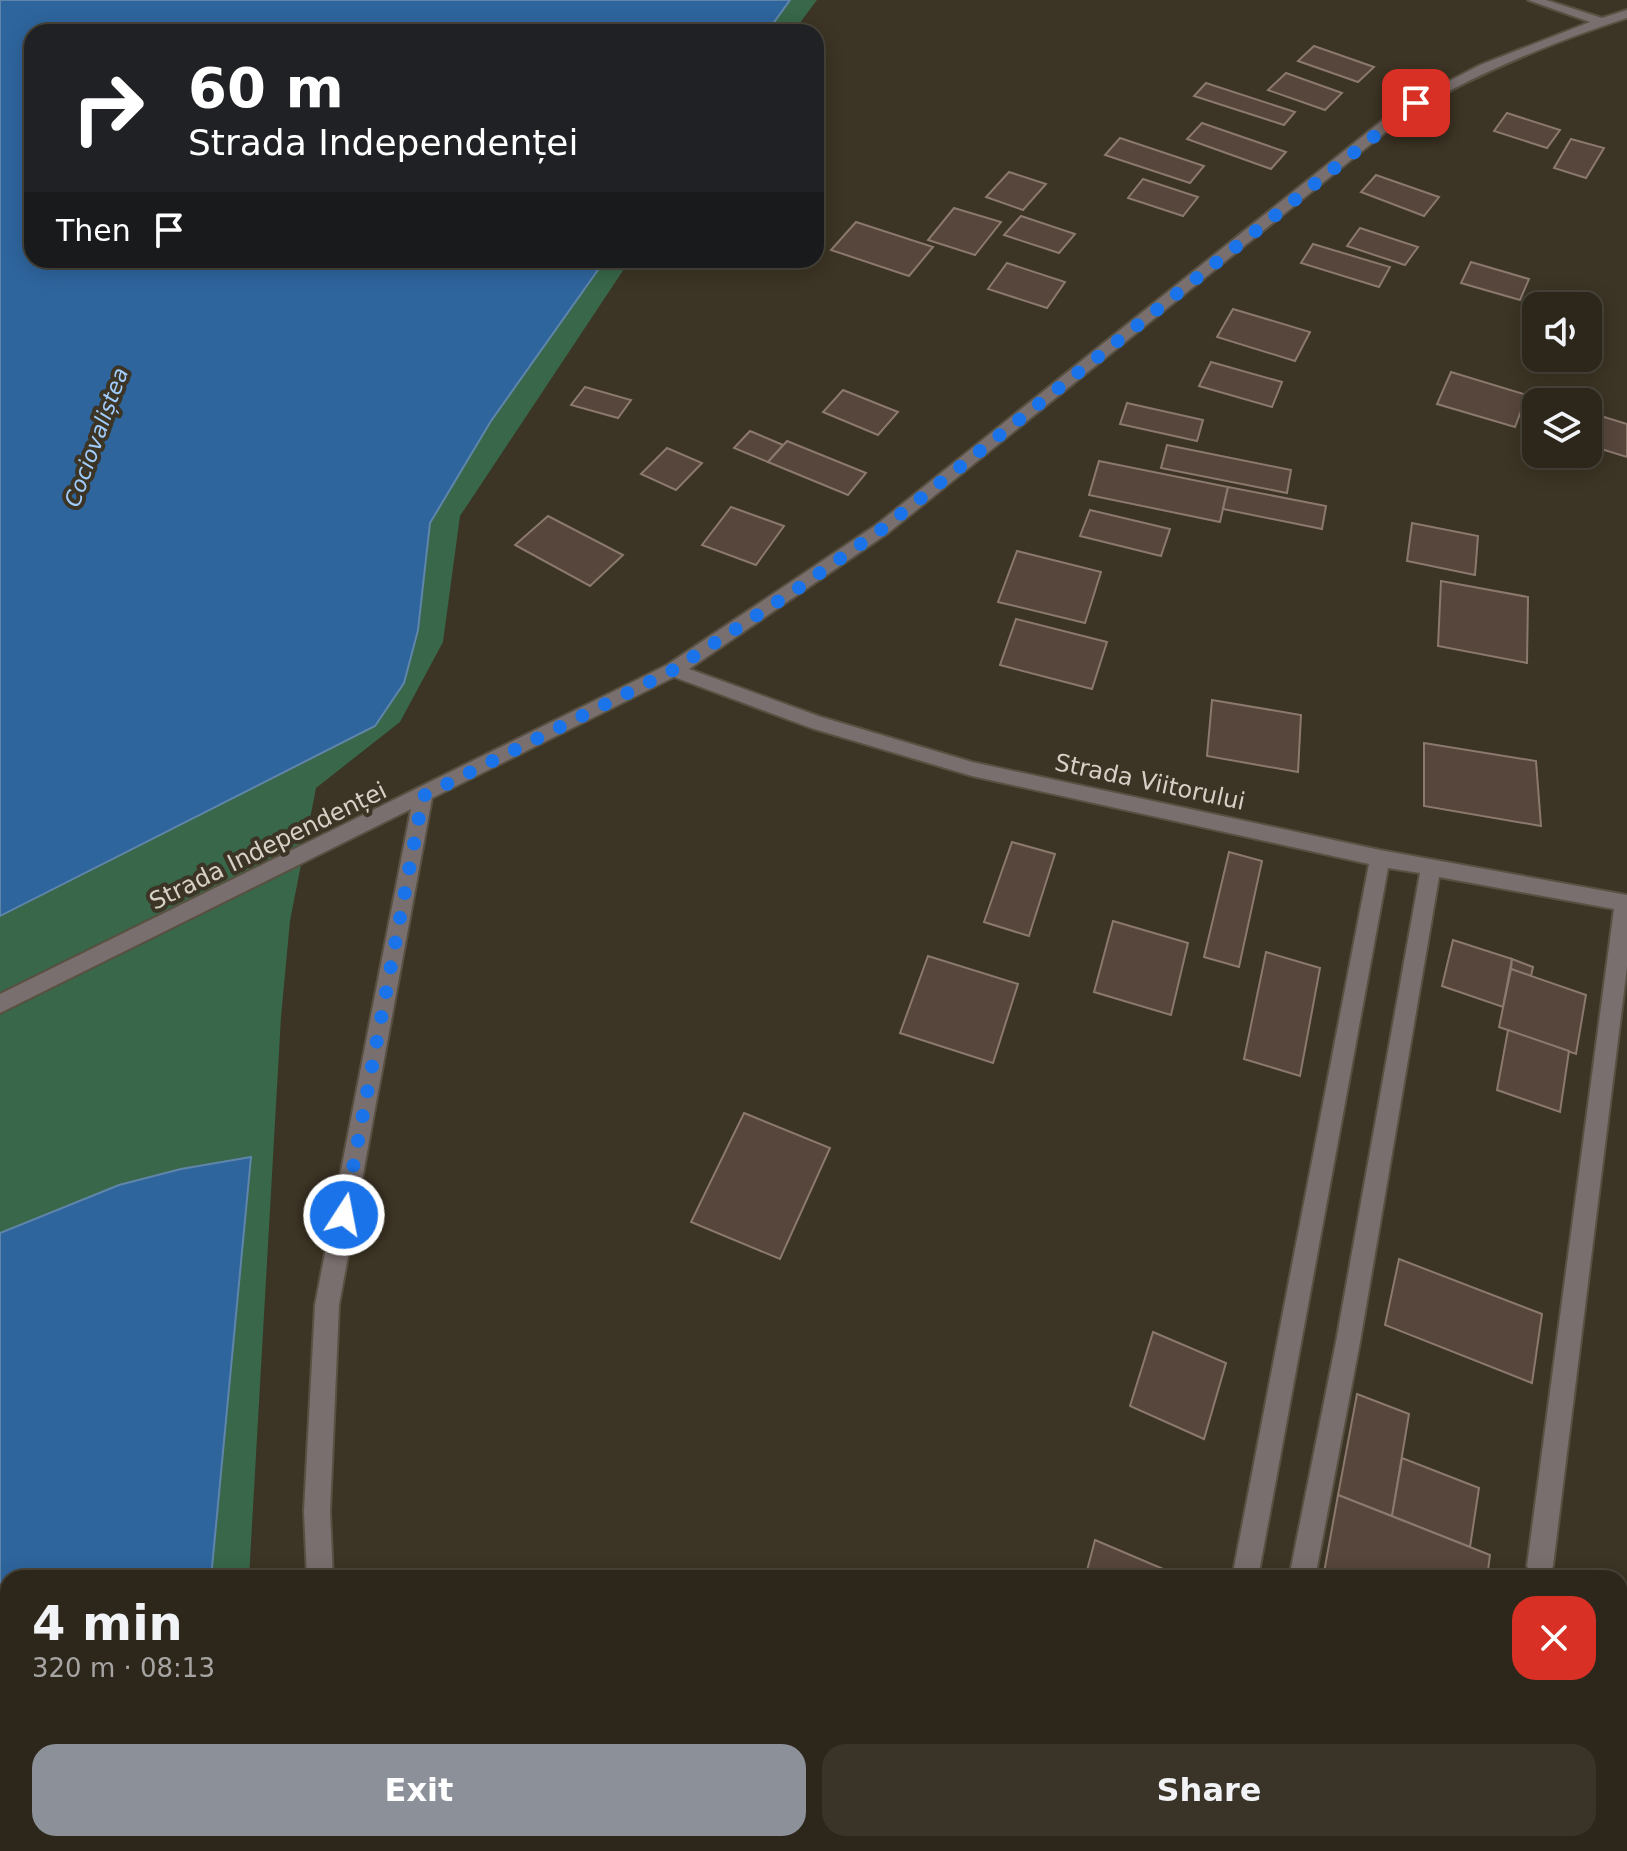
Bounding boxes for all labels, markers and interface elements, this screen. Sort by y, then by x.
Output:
text: 60 m [188,55,344,120]
icon: right [56,56,160,160]
pin [1382,69,1450,137]
icon: arrive [1394,81,1438,125]
text: Strada Independenței [188,122,579,163]
icon: arrive [147,208,191,252]
text: Then [56,213,131,248]
map controls [1522,292,1602,468]
button: sound [1522,292,1602,372]
water label: Cociovaliștea [60,364,133,510]
button: layers [1522,388,1602,468]
street label: Strada Viitorului [1052,748,1248,816]
street label: Strada Independenței [145,776,391,916]
position arrow [302,1173,386,1257]
text: 4 min [32,1595,183,1651]
button: close [1512,1596,1596,1680]
text: 320 m · 08:13 [32,1653,215,1683]
button: Exit [32,1744,806,1836]
button: Share [822,1744,1596,1836]

